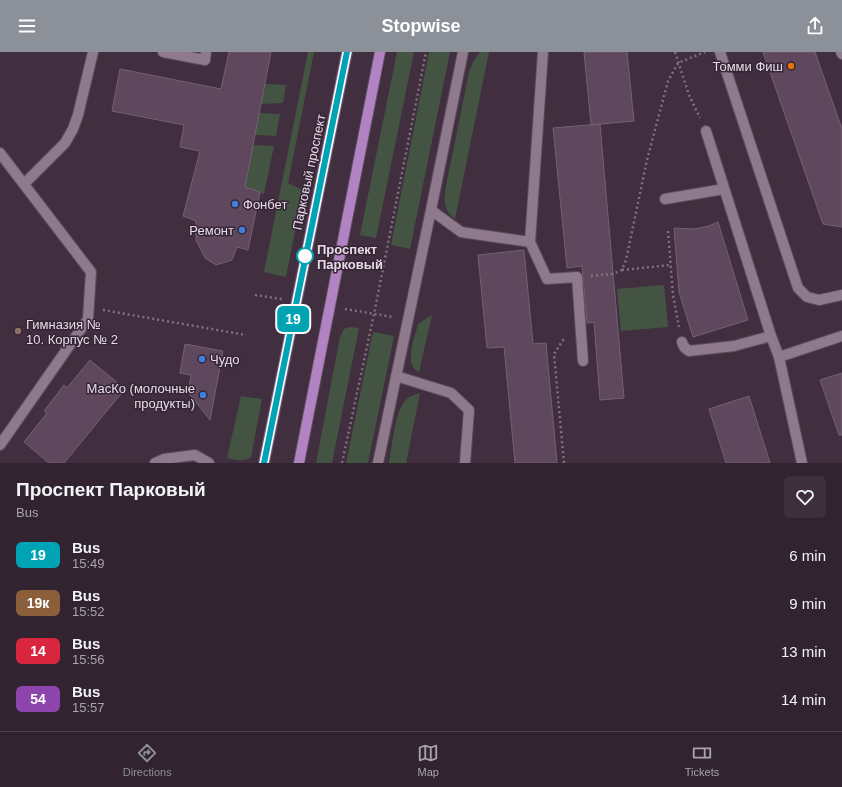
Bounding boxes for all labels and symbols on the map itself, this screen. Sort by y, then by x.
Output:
place label: Томми Фиш [713,59,783,74]
marker: Томми Фиш [786,61,796,71]
street label: Парковый проспект [289,113,329,231]
place label: Фонбет [243,197,287,212]
marker: Фонбет [230,199,240,209]
place label: Ремонт [189,223,234,238]
marker: Ремонт [237,225,247,235]
place label: Проспект Парковый [317,242,383,272]
marker: Проспект Парковый [296,247,314,265]
line badge: 19 [275,306,311,332]
place label: Гимназия № 10. Корпус № 2 [26,317,118,347]
marker: Гимназия № 10. Корпус № 2 [13,326,23,336]
place label: Чудо [210,352,240,367]
marker: Чудо [197,354,207,364]
place label: МасКо (молочные продукты) [86,381,195,411]
marker: МасКо (молочные продукты) [198,390,208,400]

